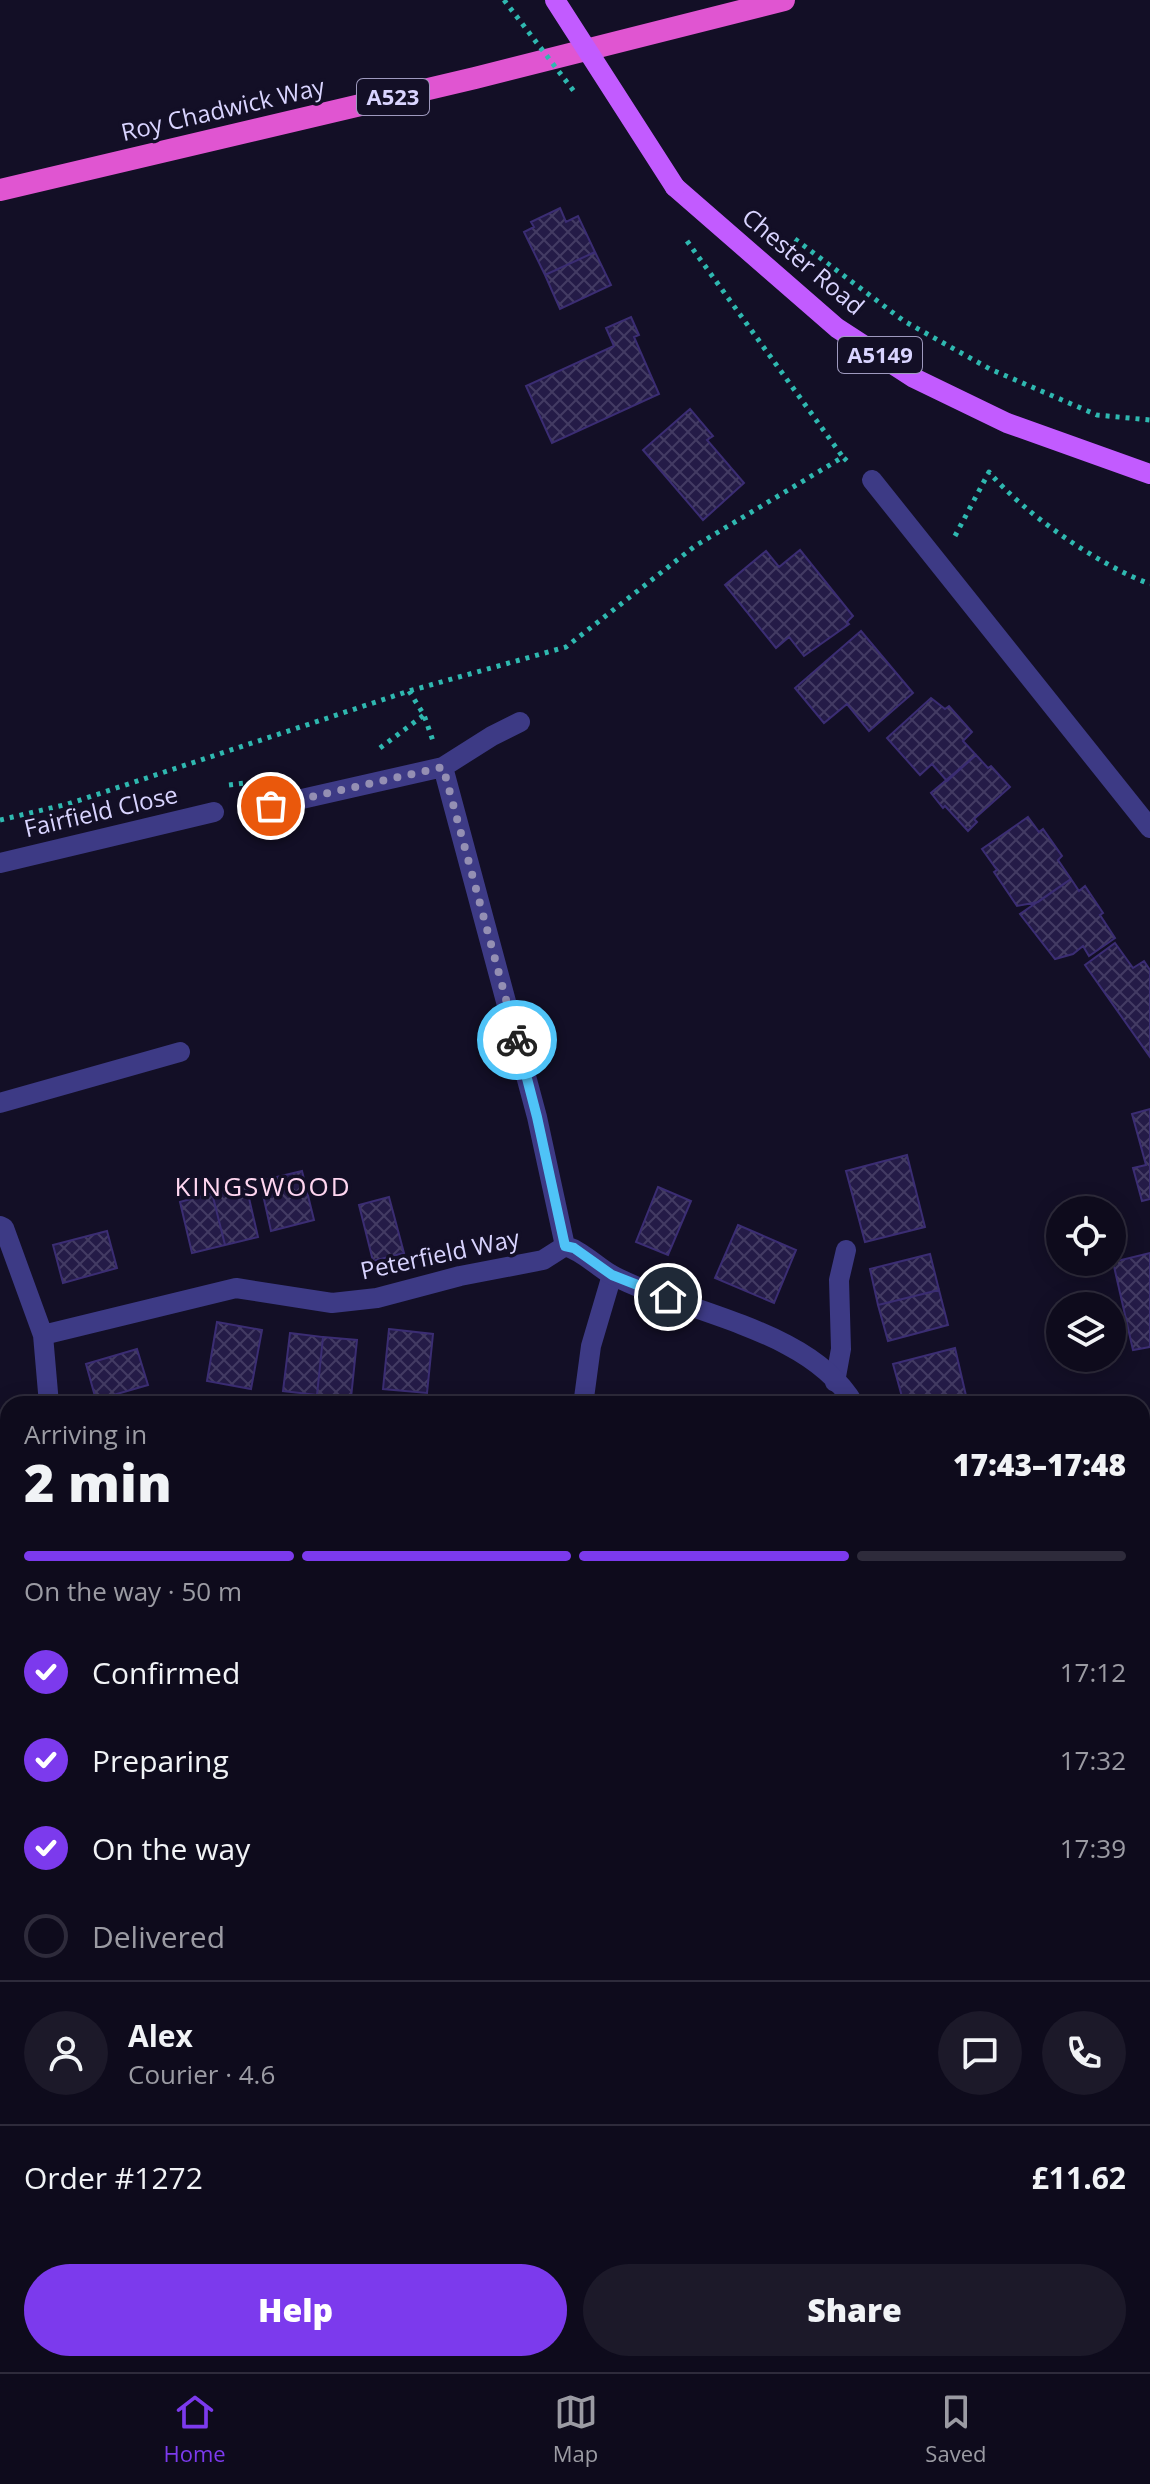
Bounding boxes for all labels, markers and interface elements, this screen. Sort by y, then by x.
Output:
street label: Roy Chadwick Way [118,69,329,148]
road number: A523 [357,79,429,115]
street label: Chester Road [736,200,872,322]
road number: A5149 [838,337,922,373]
pin [237,772,305,840]
street label: Fairfield Close [21,777,181,844]
icon: bag [249,784,293,828]
courier [477,1000,557,1080]
icon: bike [495,1018,539,1062]
district label: KINGSWOOD [174,1168,352,1204]
map controls [1046,1196,1126,1372]
button: locate [1046,1196,1126,1276]
street label: Peterfield Way [357,1220,523,1286]
pin [634,1263,702,1331]
icon: home [646,1275,690,1319]
button: layers [1046,1292,1126,1372]
text: Arriving in [24,1416,147,1452]
text: 17:43–17:48 [953,1444,1126,1485]
text: 2 min [24,1446,172,1517]
text: On the way · 50 m [24,1573,242,1609]
icon: check [24,1650,68,1694]
text: Confirmed [92,1652,240,1693]
text: 17:12 [1060,1654,1126,1690]
icon: check [24,1738,68,1782]
text: Preparing [92,1740,229,1781]
text: 17:32 [1060,1742,1126,1778]
icon: check [24,1826,68,1870]
text: On the way [92,1828,250,1869]
text: 17:39 [1060,1830,1126,1866]
text: Delivered [92,1916,225,1957]
button: person [24,2011,108,2095]
button: chat [938,2011,1022,2095]
button: phone [1042,2011,1126,2095]
text: Alex [128,2015,193,2056]
text: Courier · 4.6 [128,2056,275,2092]
text: Order #1272 [24,2157,203,2198]
text: £11.62 [1032,2157,1126,2198]
button: Help [24,2264,567,2356]
button: Share [583,2264,1126,2356]
tab: Home [164,2390,226,2468]
tab: Map [553,2390,598,2468]
tab: Saved [925,2390,986,2468]

